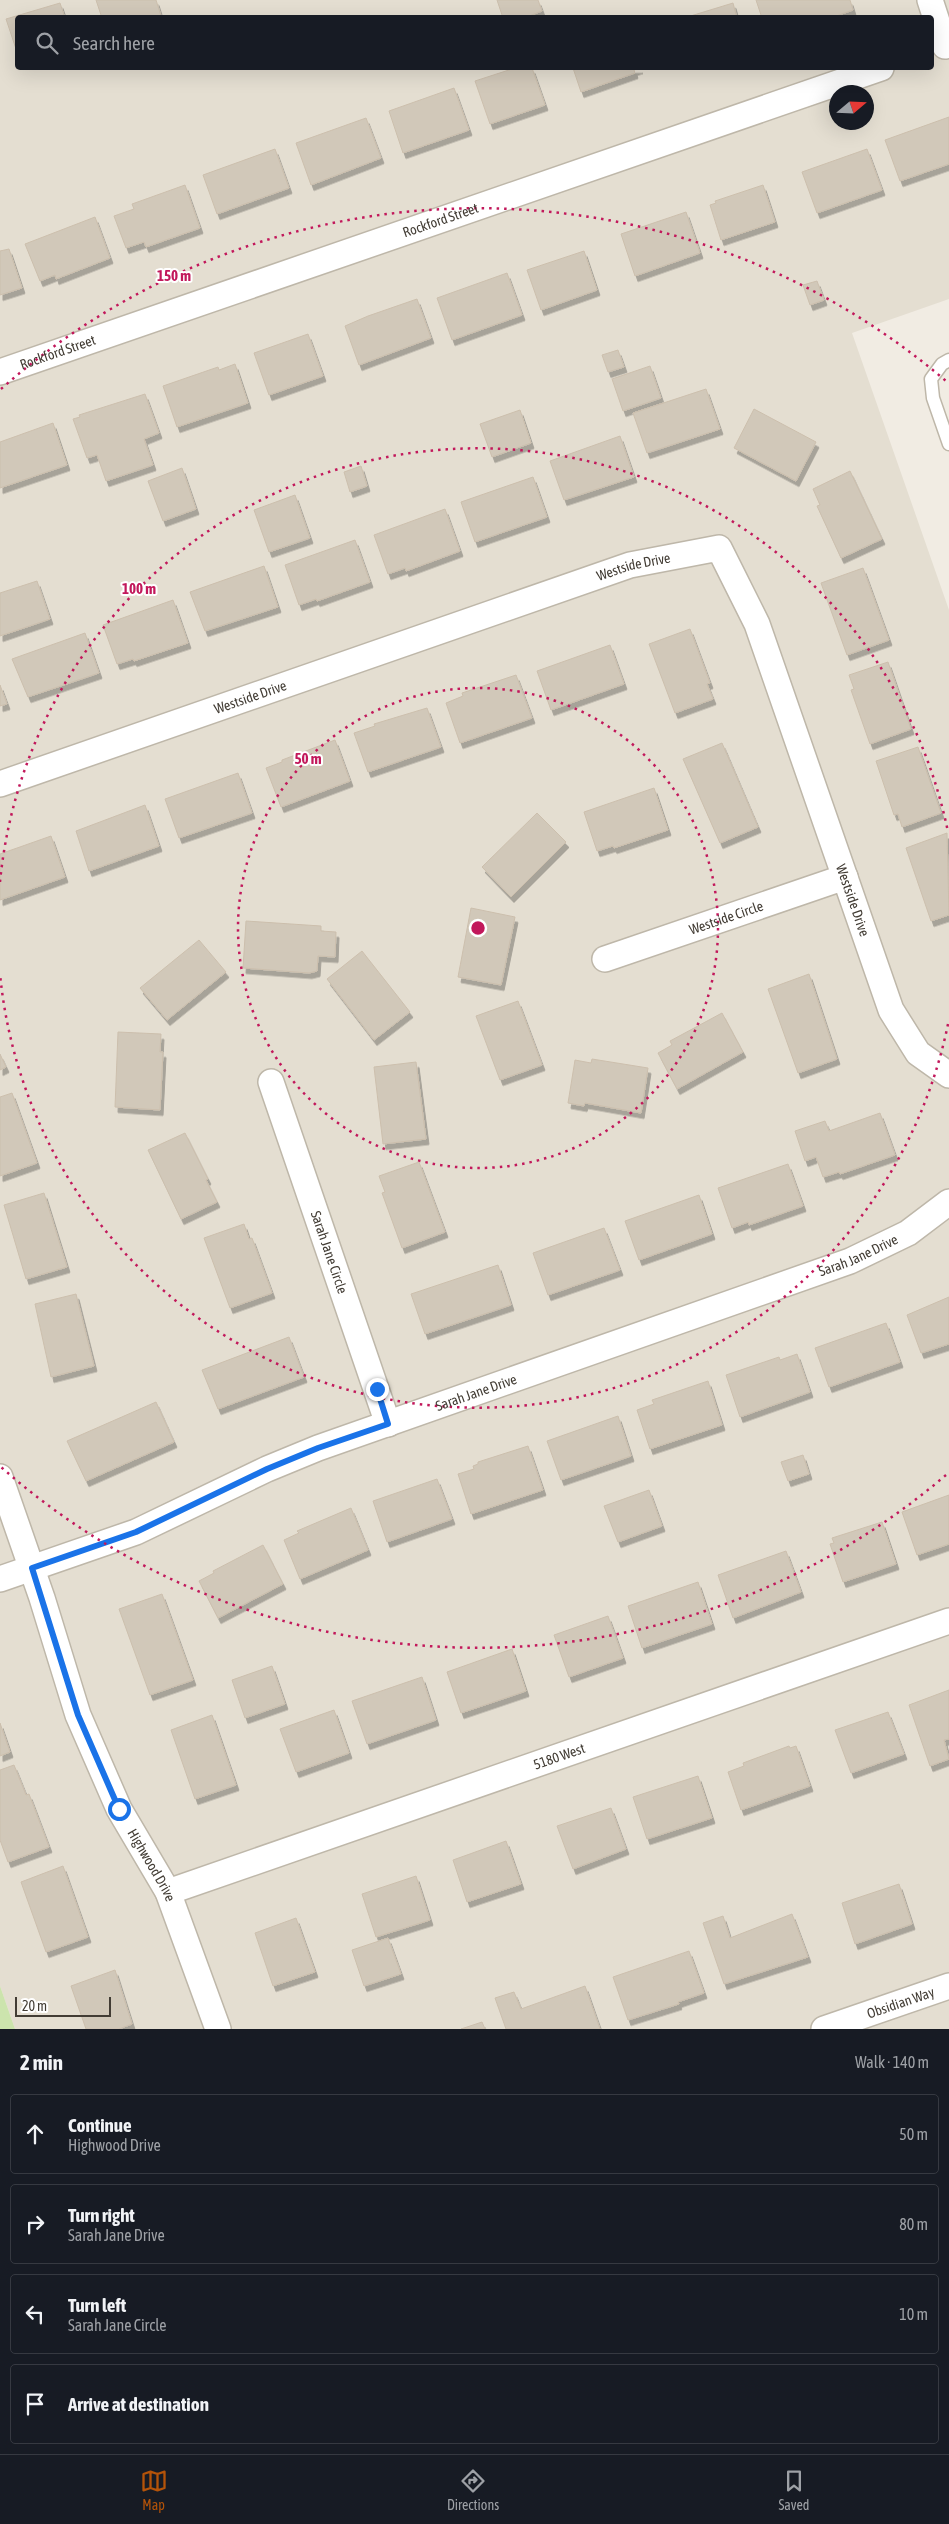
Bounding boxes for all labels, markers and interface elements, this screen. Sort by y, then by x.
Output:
search box [15,15,934,70]
icon: search [33,29,61,57]
text: Search here [73,32,155,54]
north arrow [829,85,874,130]
street label: Rockford Street [401,200,480,240]
text: 150 m [157,267,191,284]
street label: Rockford Street [18,332,98,373]
street label: Westside Drive [595,549,672,584]
text: 100 m [122,580,156,597]
street label: Westside Drive [212,677,289,717]
text: 50 m [295,750,322,767]
street label: Westside Drive [833,862,873,939]
street label: Westside Circle [687,898,765,938]
centre of rings [469,919,487,937]
street label: Sarah Jane Circle [308,1209,351,1296]
street label: Sarah Jane Drive [816,1231,900,1279]
street label: Sarah Jane Drive [433,1371,519,1414]
route end [366,1378,389,1401]
street label: 5180 West [531,1740,587,1773]
route start [108,1798,131,1821]
street label: Highwood Drive [124,1826,179,1903]
street label: Obsidian Way [865,1984,937,2022]
scale bar [15,1994,111,2017]
text: 20 m [22,1998,47,2014]
text: 2 min [20,2050,63,2074]
text: Walk · 140 m [855,2053,929,2071]
text: Continue [68,2114,132,2136]
icon: ahead [21,2120,49,2148]
text: 50 m [899,2125,928,2143]
text: Highwood Drive [68,2136,161,2154]
text: Turn right [68,2204,135,2226]
icon: right [21,2210,49,2238]
text: 80 m [899,2215,928,2233]
text: Sarah Jane Drive [68,2226,165,2244]
text: Turn left [68,2294,126,2316]
icon: left [21,2300,49,2328]
text: 10 m [899,2305,928,2323]
text: Sarah Jane Circle [68,2316,167,2334]
icon: arrive [21,2390,49,2418]
text: Arrive at destination [68,2393,209,2415]
tab: Map [140,2467,168,2513]
tab: Directions [447,2467,499,2513]
tab: Saved [778,2467,809,2513]

